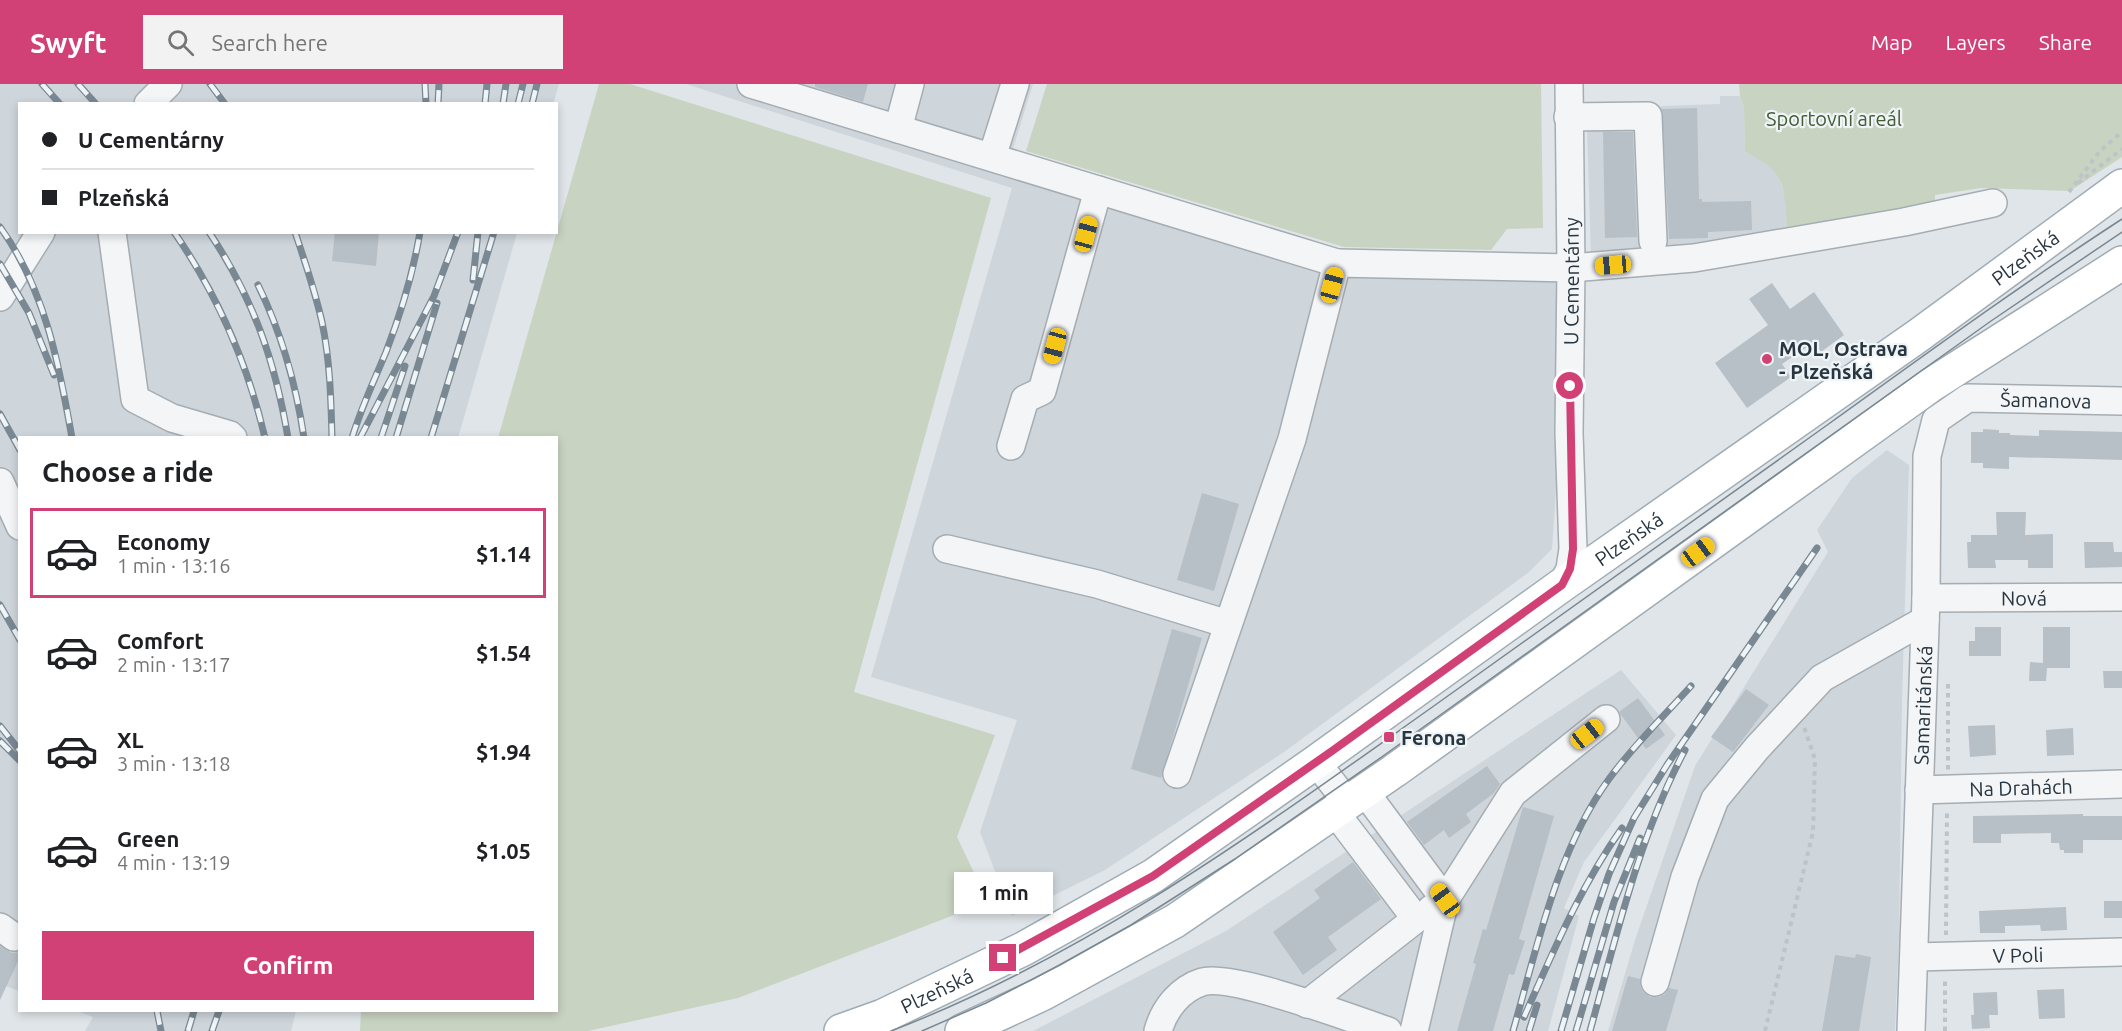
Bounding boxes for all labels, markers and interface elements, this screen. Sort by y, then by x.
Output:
search box [143,15,563,69]
icon: search [164,26,197,59]
text: Swyft [30,27,107,58]
text: Search here [212,30,328,55]
text: Map [1871,30,1912,54]
text: Layers [1945,30,2006,54]
text: Share [2039,30,2092,54]
park label: Sportovní areál [1766,107,1902,130]
text: U Cementárny [78,127,224,152]
text: Plzeňská [78,185,169,210]
car [1073,214,1099,254]
street label: U Cementárny [1559,217,1583,345]
street label: Plzeňská [1987,225,2063,290]
car [1594,254,1632,276]
car [1319,265,1345,305]
car [1042,326,1068,366]
place label: MOL, Ostrava - Plzeňská [1779,337,1908,383]
marker: MOL, Ostrava - Plzeňská [1760,352,1774,366]
route start [1556,372,1583,399]
street label: Šamanova [2000,387,2092,412]
text: Choose a ride [42,457,214,487]
street label: Plzeňská [1590,507,1667,570]
icon: car [45,526,99,580]
text: Economy [117,529,210,554]
car [1678,534,1718,570]
text: $1.14 [476,541,531,566]
text: 1 min · 13:16 [117,554,231,577]
street label: Nová [2001,586,2047,609]
icon: car [45,625,99,679]
text: Comfort [117,628,204,653]
text: $1.54 [476,640,531,665]
street label: Samaritánská [1909,645,1936,765]
text: 2 min · 13:17 [117,653,231,676]
car [1567,716,1607,752]
icon: car [45,724,99,778]
place label: Ferona [1401,726,1466,749]
text: XL [117,727,144,752]
marker: Ferona [1382,730,1396,744]
text: $1.94 [476,739,531,764]
text: 3 min · 13:18 [117,752,231,775]
street label: Na Drahách [1969,774,2073,800]
icon: car [45,823,99,877]
text: Green [117,826,179,851]
text: $1.05 [476,838,531,863]
text: 4 min · 13:19 [117,851,231,874]
callout: 1 min [954,871,1052,913]
car [1427,880,1463,920]
text: 1 min [978,881,1029,904]
button: Confirm [42,931,534,1000]
street label: V Poli [1992,942,2044,967]
route end [989,944,1016,971]
street label: Plzeňská [897,963,977,1018]

